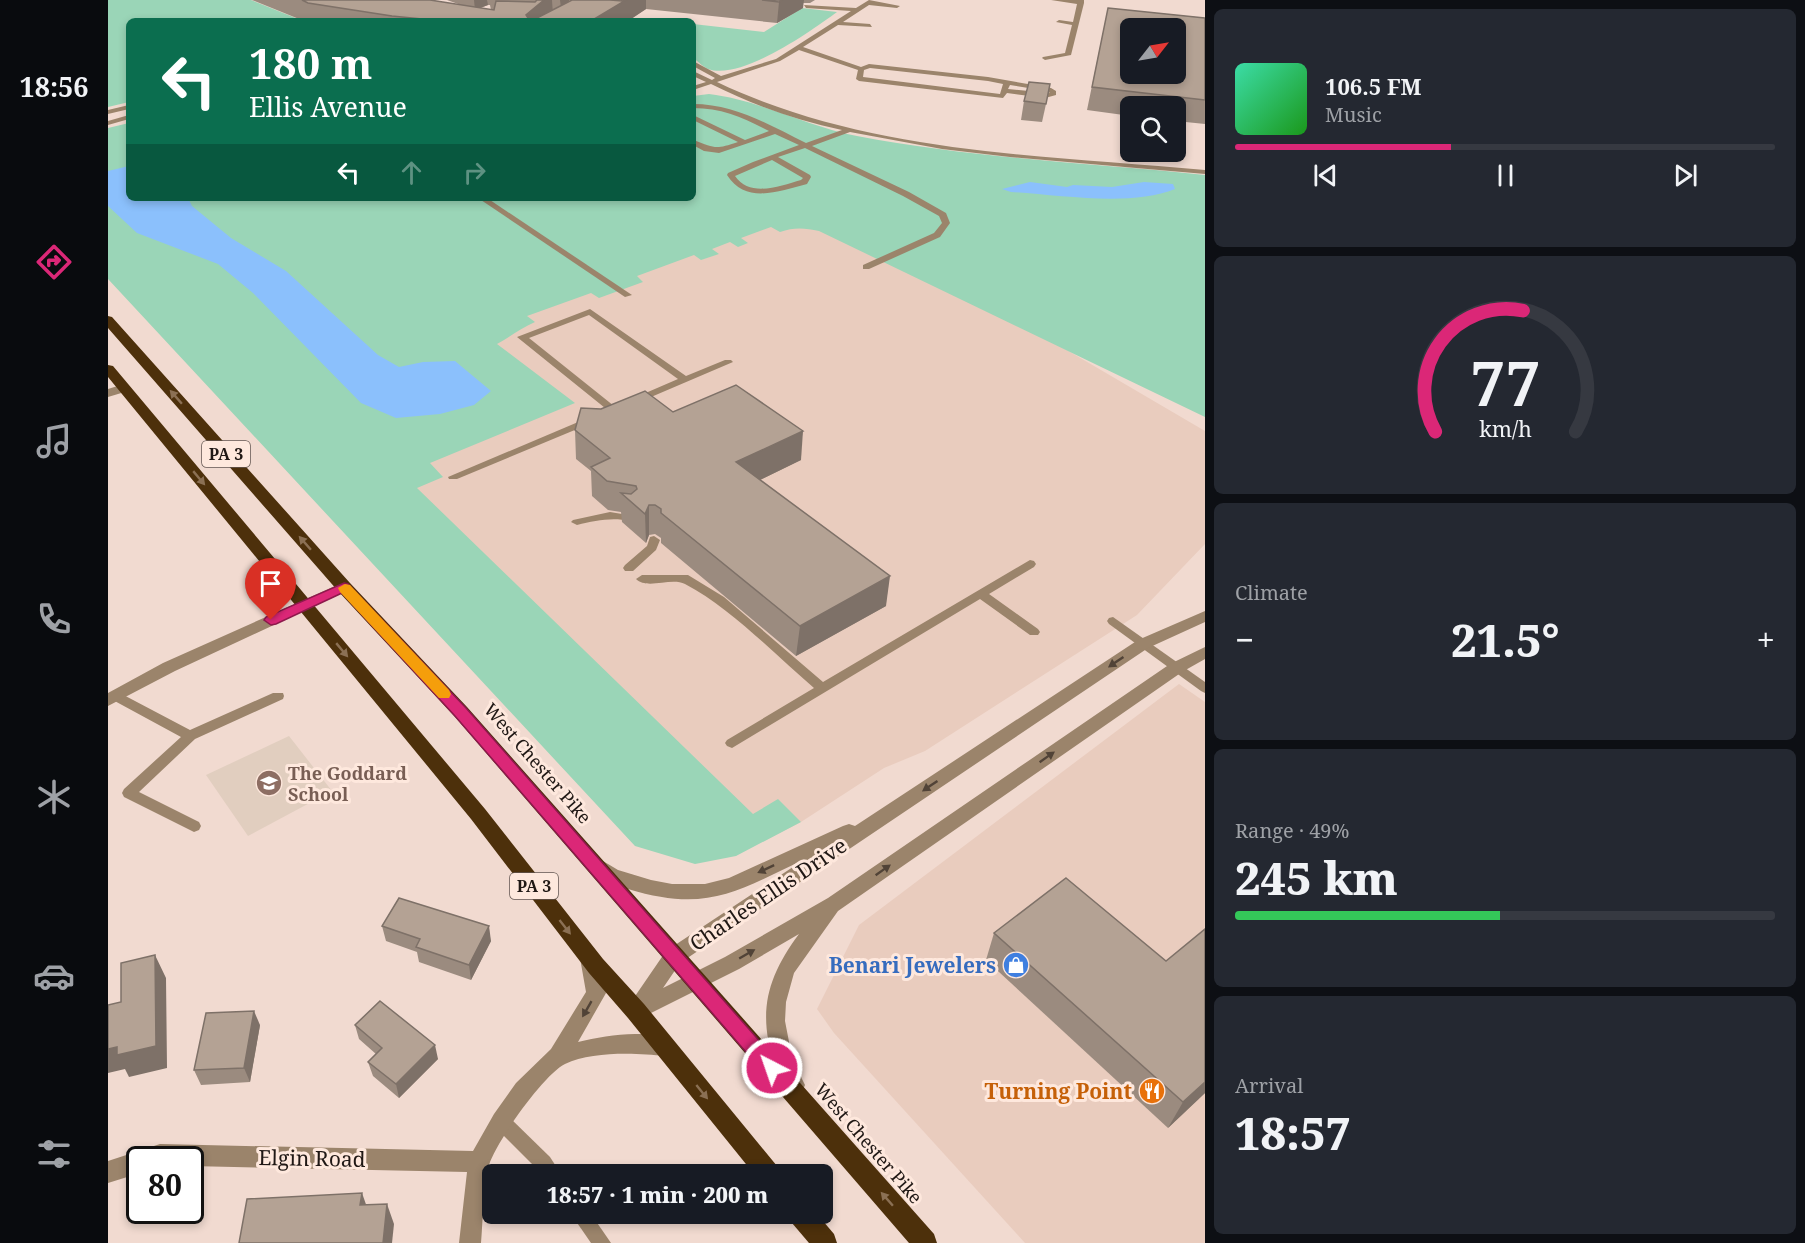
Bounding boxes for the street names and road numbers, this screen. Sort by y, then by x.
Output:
road number: PA 3 [202,441,250,467]
street label: West Chester Pike [479,698,597,828]
street label: Charles Ellis Drive [684,831,852,957]
road number: PA 3 [510,873,558,899]
street label: West Chester Pike [810,1078,928,1208]
street label: Elgin Road [258,1143,366,1173]

